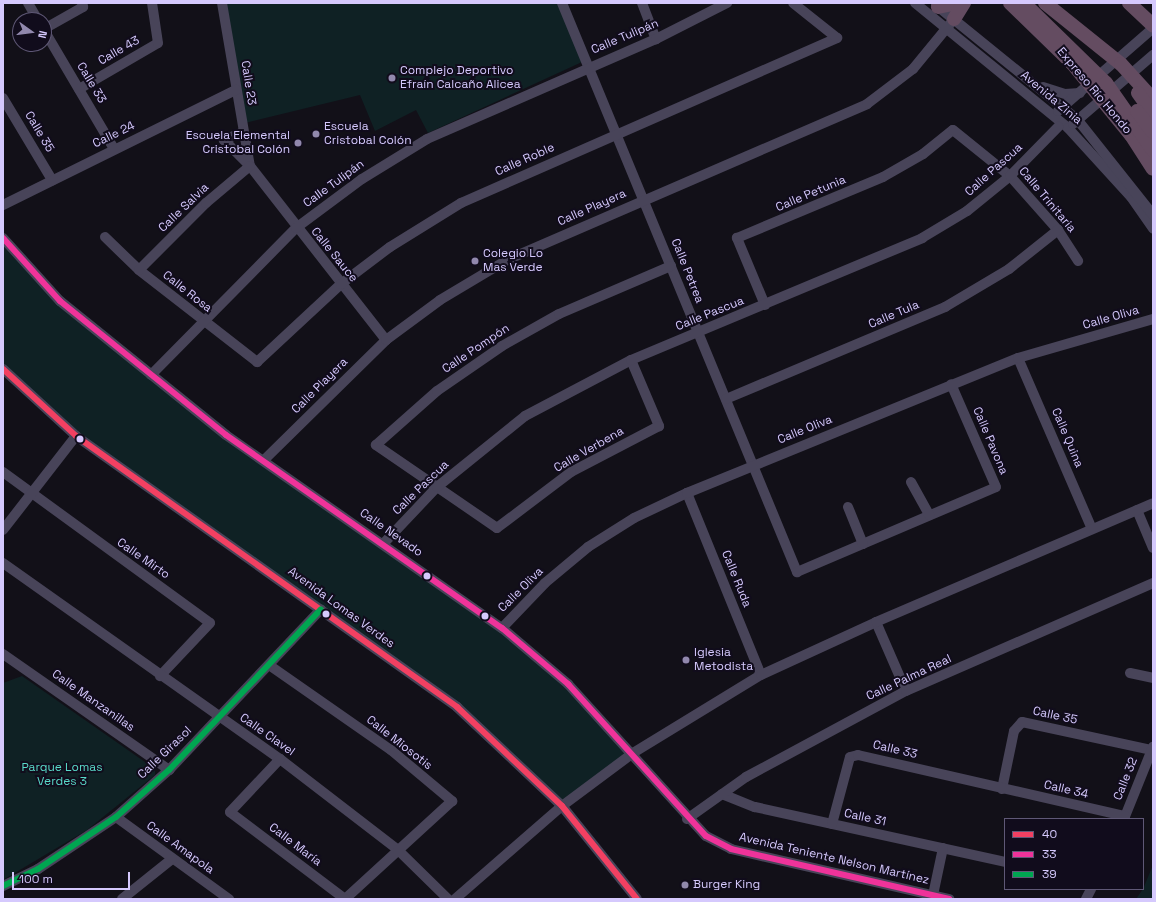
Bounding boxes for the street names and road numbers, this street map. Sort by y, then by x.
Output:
street label: Calle Tulipán [589,16,661,58]
street label: Calle 43 [96,33,142,69]
street label: Expreso Río Hondo [1054,45,1134,137]
street label: Calle 33 [73,60,109,106]
street label: Calle 23 [237,60,259,106]
street label: Avenida Zinia [1017,68,1085,128]
street label: Calle 35 [21,109,57,155]
street label: Calle 24 [91,119,137,151]
street label: Calle Pascua [962,140,1026,200]
street label: Calle Roble [493,141,557,179]
street label: Calle Tulipán [301,157,367,211]
street label: Calle Trinitaria [1015,164,1079,236]
street label: Calle Petunia [774,173,848,215]
street label: Calle Salvia [156,181,212,235]
street label: Calle Playera [556,187,628,229]
street label: Calle Sauce [308,225,360,285]
street label: Calle Petrea [668,237,706,305]
street label: Calle Rosa [159,268,215,316]
street label: Calle Pascua [674,294,746,334]
street label: Calle Tula [866,298,922,332]
street label: Calle Oliva [1081,303,1141,333]
street label: Calle Pompón [440,321,512,377]
street label: Calle Playera [289,355,351,417]
street label: Calle Pavona [969,405,1011,477]
street label: Calle Quina [1048,406,1086,470]
street label: Calle Oliva [776,413,834,447]
street label: Calle Verbena [551,424,627,476]
street label: Calle Pascua [390,458,452,518]
street label: Calle Nevado [357,506,425,560]
street label: Calle Mirto [114,536,172,582]
street label: Calle Ruda [718,548,754,610]
street label: Avenida Lomas Verdes [285,564,397,652]
street label: Calle Oliva [495,564,547,616]
street label: Calle Palma Real [864,652,954,704]
street label: Calle Manzanillas [49,667,137,735]
street label: Calle 35 [1031,704,1079,728]
street label: Calle Clavel [237,711,297,759]
street label: Calle Miosotis [363,713,435,773]
street label: Calle Girasol [135,724,195,782]
street label: Calle 33 [871,738,919,762]
street label: Calle 32 [1111,755,1141,803]
street label: Calle 34 [1042,778,1090,802]
street label: Calle 31 [843,807,887,829]
street label: Calle Amapola [143,819,217,877]
street label: Calle María [266,820,324,870]
street label: Avenida Teniente Nelson Martínez [738,830,930,888]

